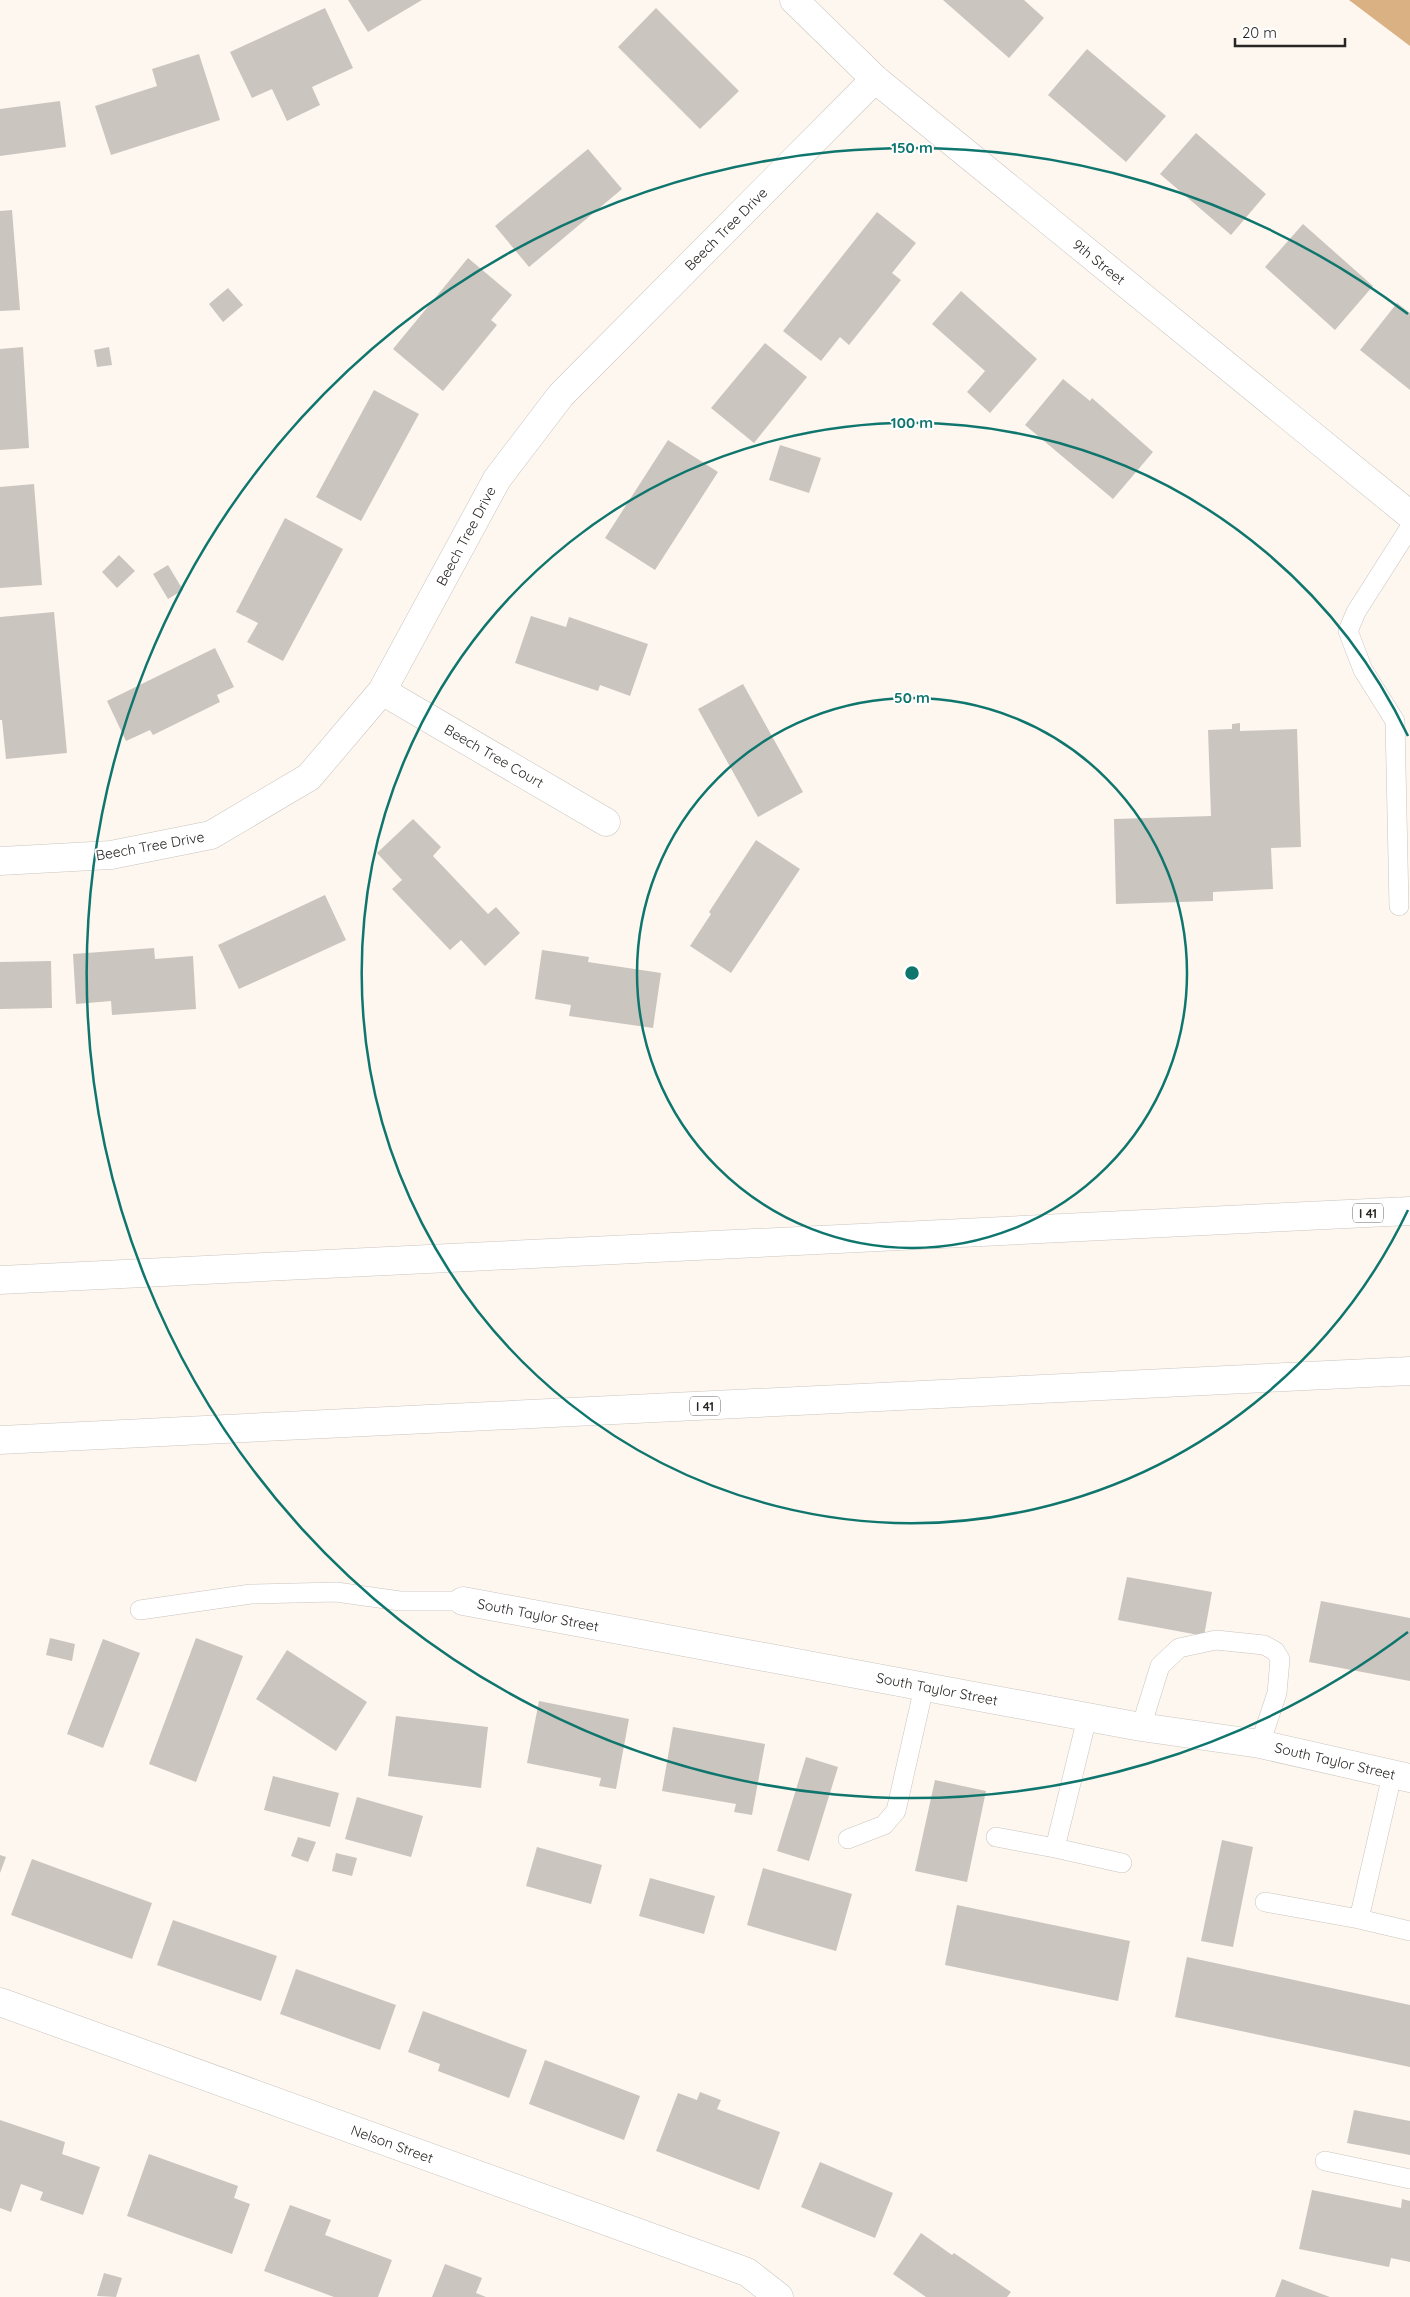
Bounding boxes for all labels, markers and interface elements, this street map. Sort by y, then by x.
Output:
scale bar [1235,15,1345,47]
text: 20 m [1242,23,1277,42]
text: 150 m [891,138,933,157]
street label: Beech Tree Drive [681,184,771,274]
street label: 9th Street [1069,235,1129,289]
text: 100 m [891,413,933,432]
street label: Beech Tree Drive [432,483,500,589]
text: 50 m [894,688,930,707]
street label: Beech Tree Court [441,720,547,792]
street label: Beech Tree Drive [94,828,206,864]
centre of rings [903,964,921,982]
road number: I 41 [1353,1204,1383,1222]
road number: I 41 [690,1396,720,1415]
street label: South Taylor Street [476,1594,600,1636]
street label: South Taylor Street [875,1668,999,1710]
street label: South Taylor Street [1273,1738,1397,1784]
street label: Nelson Street [348,2121,436,2167]

